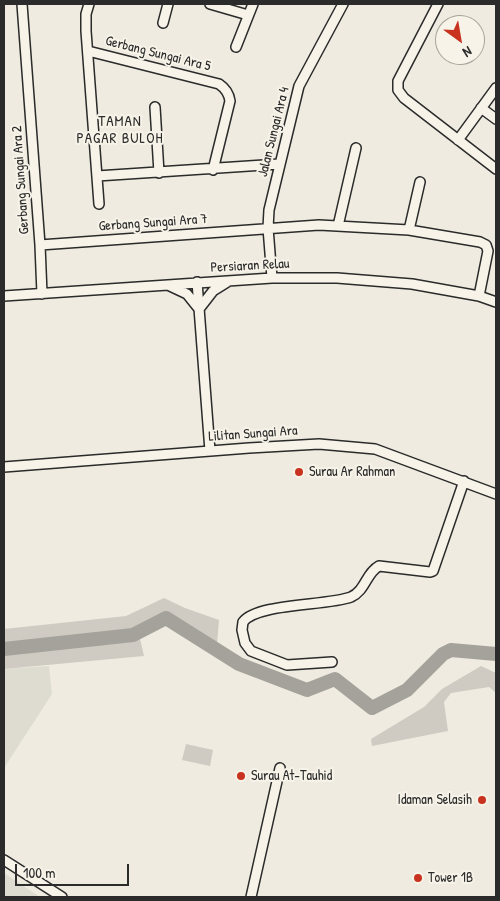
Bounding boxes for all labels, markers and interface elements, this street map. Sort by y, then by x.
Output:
north arrow [435,15,485,65]
street label: Gerbang Sungai Ara 5 [104,33,212,75]
text: N [459,42,476,62]
street label: Jalan Sungai Ara 4 [255,85,293,179]
district label: TAMAN PAGAR BULOH [75,113,165,148]
street label: Gerbang Sungai Ara 2 [9,125,33,235]
street label: Gerbang Sungai Ara 7 [98,211,208,235]
street label: Persiaran Relau [210,256,290,276]
street label: Lilitan Sungai Ara [208,423,298,445]
place label: Surau Ar Rahman [309,464,395,480]
marker: Surau Ar Rahman [293,466,305,478]
place label: Surau At-Tauhid [251,768,332,784]
marker: Surau At-Tauhid [235,770,247,782]
place label: Idaman Selasih [398,792,472,808]
marker: Idaman Selasih [476,794,488,806]
scale bar [18,854,131,886]
text: 100 m [23,862,56,883]
place label: Tower 1B [428,870,473,886]
marker: Tower 1B [412,872,424,884]

